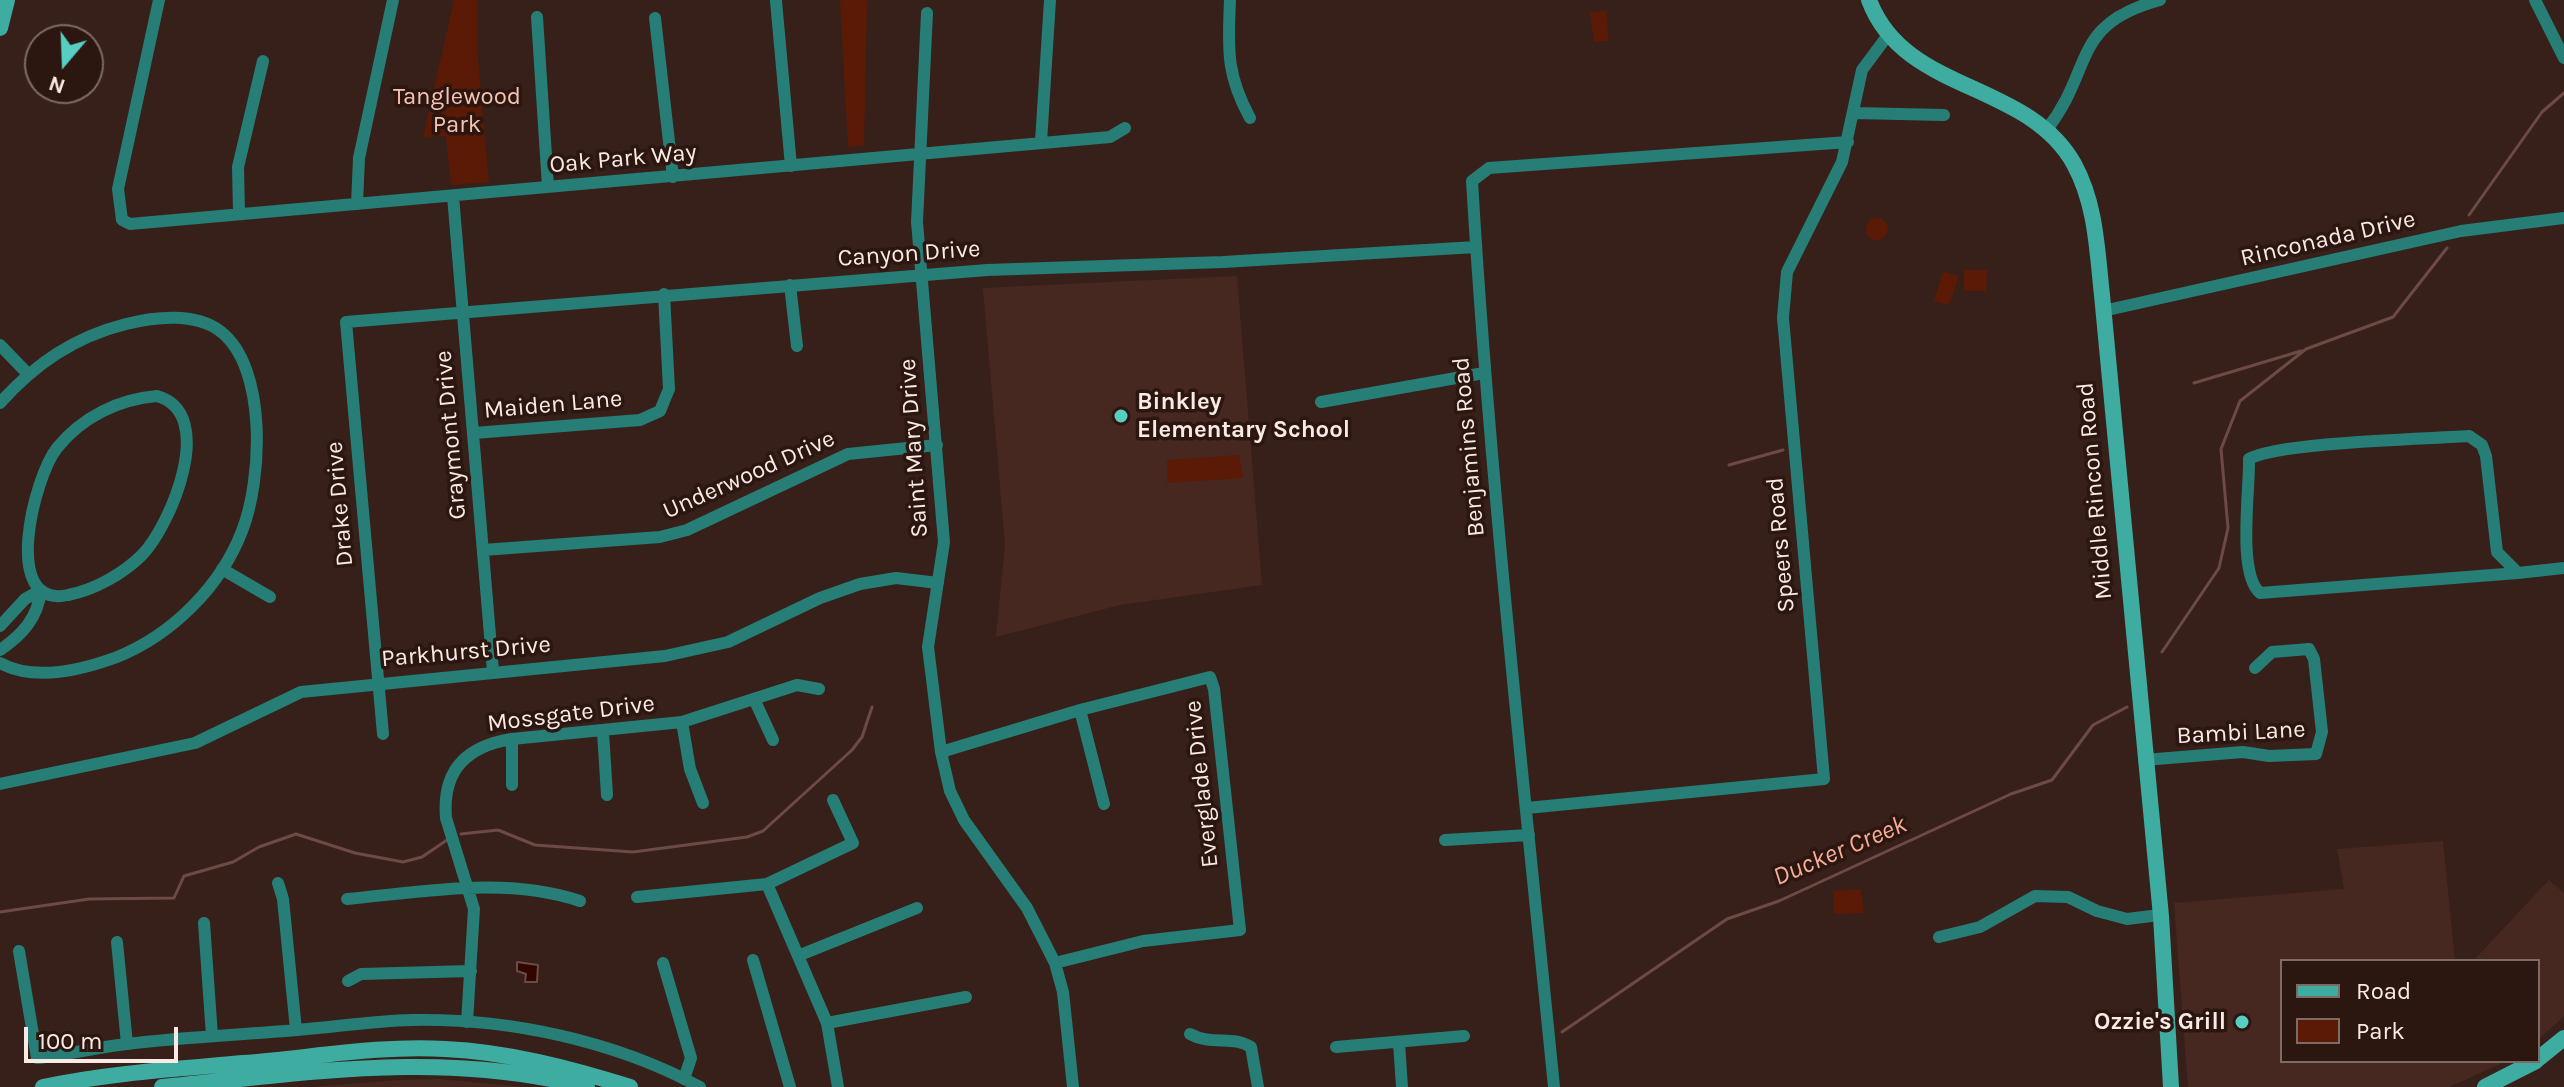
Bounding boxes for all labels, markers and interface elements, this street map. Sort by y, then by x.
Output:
north arrow [24,24,104,104]
text: N [45,70,69,100]
park label: Tanglewood Park [393,83,521,139]
street label: Oak Park Way [548,138,698,180]
street label: Rinconada Drive [2238,205,2418,273]
street label: Canyon Drive [837,235,981,273]
street label: Graymont Drive [429,349,473,521]
street label: Benjamins Road [1447,356,1491,538]
street label: Saint Mary Drive [893,358,935,538]
street label: Middle Rincon Road [2071,381,2119,601]
street label: Maiden Lane [483,385,623,425]
place label: Binkley Elementary School [1137,388,1350,444]
marker: Binkley Elementary School [1112,407,1130,425]
street label: Underwood Drive [659,424,839,526]
street label: Drake Drive [320,440,360,568]
street label: Speers Road [1761,476,1801,614]
street label: Parkhurst Drive [380,630,552,674]
street label: Mossgate Drive [486,689,656,739]
street label: Everglade Drive [1179,699,1225,869]
street label: Bambi Lane [2176,715,2306,751]
water label: Ducker Creek [1769,809,1911,893]
legend [2280,959,2540,1063]
text: Road [2356,977,2411,1005]
place label: Ozzie's Grill [2094,1008,2226,1036]
scale bar [28,1011,182,1061]
marker: Ozzie's Grill [2233,1013,2251,1031]
text: Park [2356,1017,2405,1045]
text: 100 m [38,1027,103,1055]

